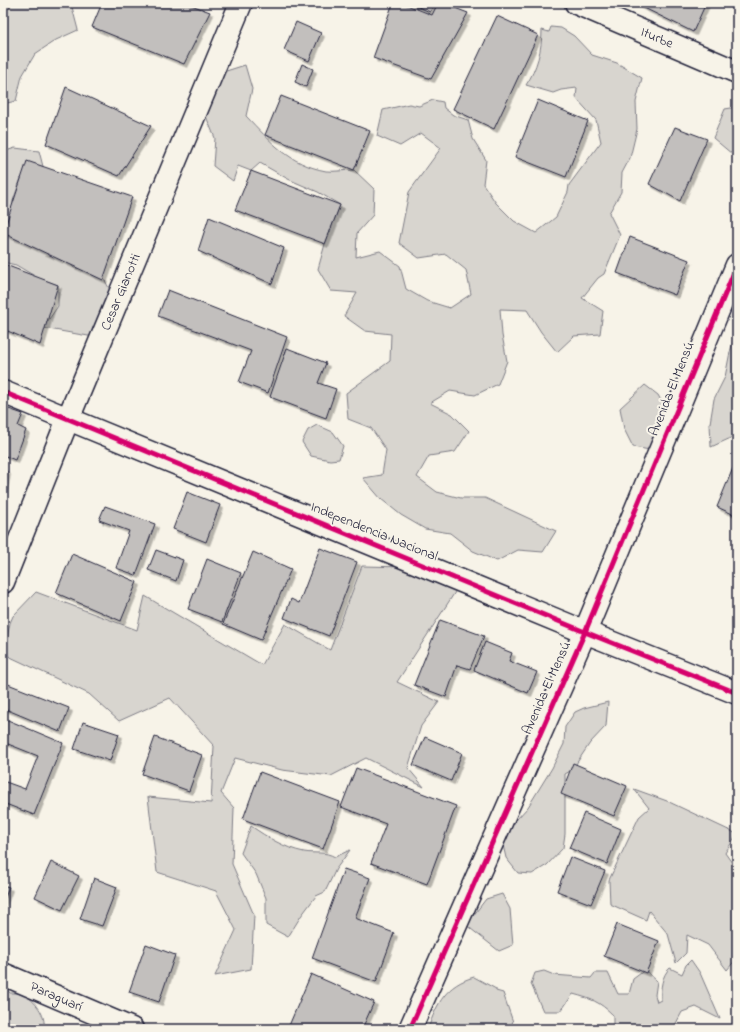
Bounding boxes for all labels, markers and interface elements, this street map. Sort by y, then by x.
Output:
street label: Iturbe [637,21,677,54]
street label: Cesar Gianotti [95,250,146,334]
street label: Avenida El Mensú [644,339,701,439]
street label: Independencia Nacional [307,497,441,567]
street label: Avenida El Mensú [517,638,577,738]
street label: Paraguarí [27,976,86,1017]

